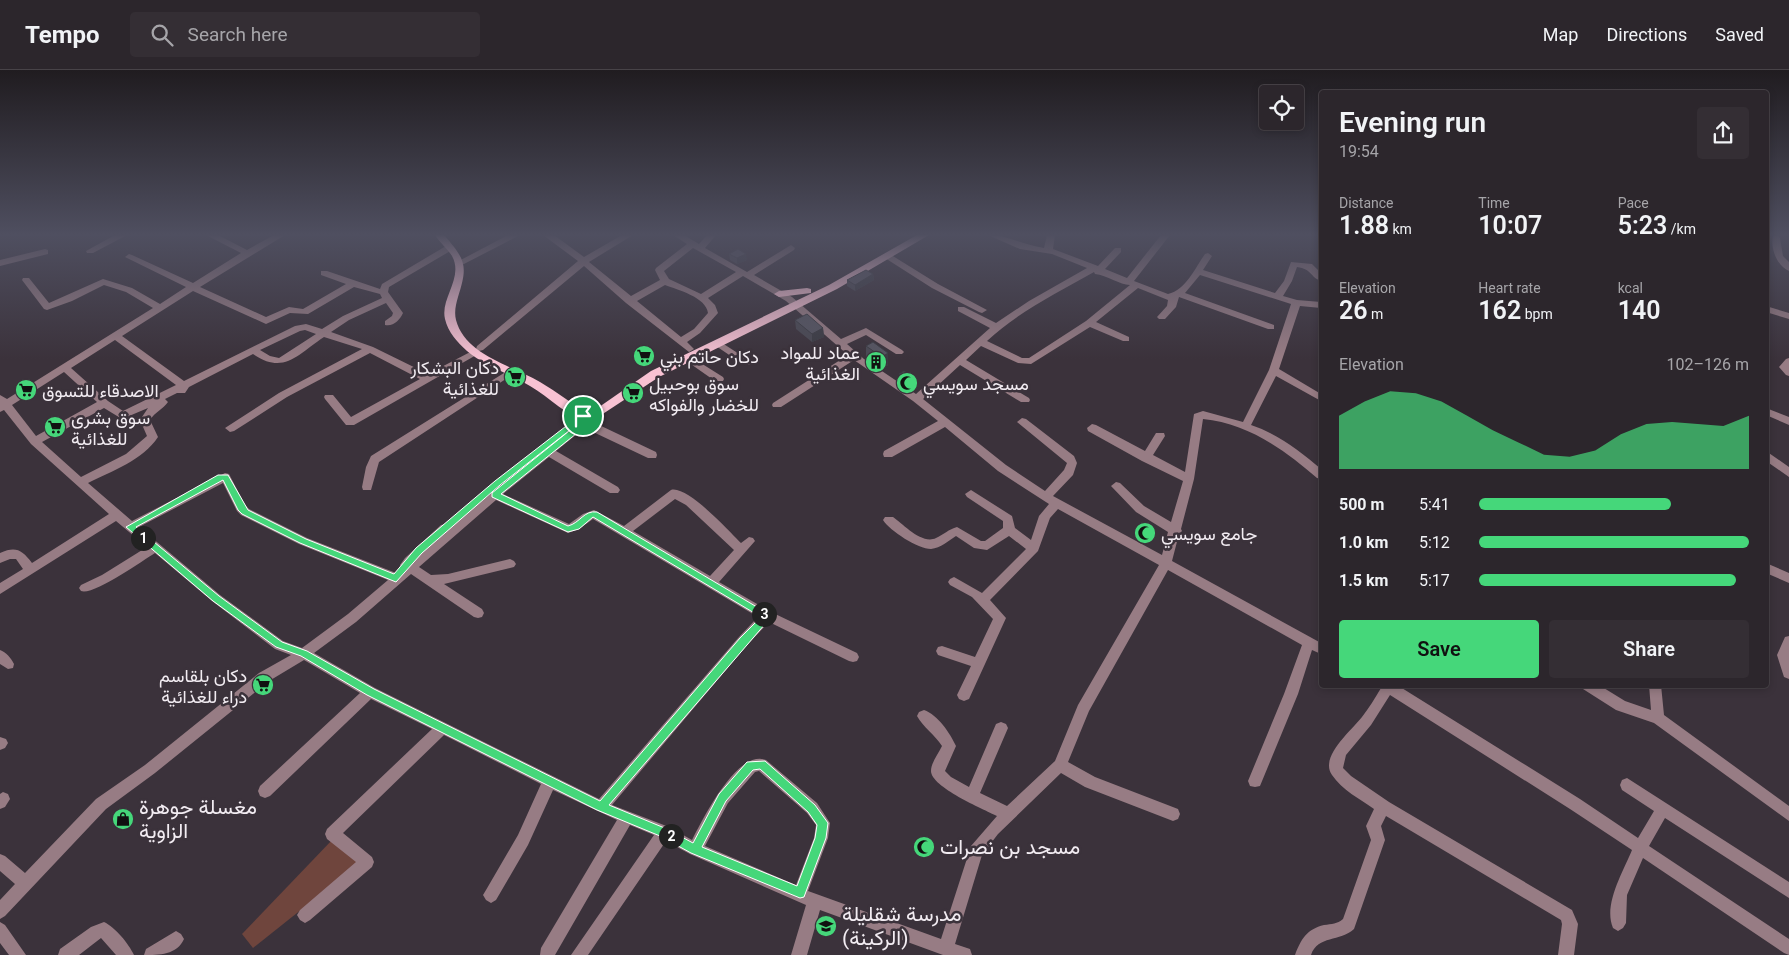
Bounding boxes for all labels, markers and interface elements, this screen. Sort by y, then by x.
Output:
search box [130,12,480,57]
text: Tempo [25,21,100,49]
icon: search [148,21,176,49]
text: Search here [188,23,288,46]
text: Map [1543,24,1578,45]
text: Directions [1606,24,1687,45]
text: Saved [1715,24,1764,45]
map controls [1259,85,1304,130]
button: locate [1259,85,1304,130]
text: Evening run [1339,106,1486,139]
button: share [1697,107,1749,159]
text: 19:54 [1339,142,1379,161]
text: Distance [1339,195,1394,211]
text: Time [1478,195,1510,211]
text: Pace [1618,195,1649,211]
text: 1.88 [1339,211,1389,240]
text: 10:07 [1478,211,1542,240]
text: 5:23 [1618,211,1667,240]
text: km [1389,221,1412,237]
text: /km [1667,221,1696,237]
text: Elevation [1339,280,1396,296]
text: Heart rate [1478,280,1541,296]
text: kcal [1618,280,1643,296]
text: 26 [1339,296,1368,325]
text: 162 [1478,296,1521,325]
text: 140 [1618,296,1661,325]
text: m [1368,306,1383,322]
text: bpm [1521,306,1553,322]
place label: عماد للمواد الغذائية [780,342,860,384]
supermarket icon: دكان حاتم بني [632,344,656,368]
place label: دكان حاتم بني [660,346,759,372]
building icon: عماد للمواد الغذائية [864,350,888,374]
text: Elevation [1339,355,1404,374]
text: 102–126 m [1667,355,1749,374]
place label: دكان البشكار للغذائية [409,357,499,399]
supermarket icon: دكان البشكار للغذائية [503,365,527,389]
mosque icon: مسجد سويسي [895,371,919,395]
place label: سوق بوحبيل للخضار والفواكه [649,373,759,416]
place label: مسجد سويسي [923,373,1029,399]
supermarket icon: الاصدقاء للتسوق [14,378,38,402]
place label: الاصدقاء للتسوق [42,380,159,402]
supermarket icon: سوق بوحبيل للخضار والفواكه [621,381,645,405]
pin [562,395,604,437]
icon: arrive [569,402,597,430]
place label: سوق بشرى للغذائية [71,407,150,449]
supermarket icon: سوق بشرى للغذائية [43,415,67,439]
text: 500 m [1339,495,1384,514]
text: 5:41 [1419,495,1450,514]
mosque icon: جامع سويسي [1133,521,1157,545]
place label: جامع سويسي [1161,523,1257,549]
pin: 1 [130,526,156,550]
text: 1 [139,530,148,546]
text: 1.0 km [1339,533,1388,552]
text: 5:12 [1419,533,1450,552]
text: 1.5 km [1339,571,1388,590]
text: 5:17 [1419,571,1450,590]
pin: 3 [752,602,776,626]
text: 3 [760,606,769,622]
button: Save [1339,620,1539,678]
button: Share [1549,620,1749,678]
place label: دكان بلقاسم دراء للغذائية [159,665,247,708]
supermarket icon: دكان بلقاسم دراء للغذائية [251,673,275,697]
place label: مغسلة جوهرة الزاوية [139,795,257,844]
shop icon: مغسلة جوهرة الزاوية [111,807,135,831]
pin: 2 [658,824,684,848]
text: 2 [667,828,676,844]
mosque icon: مسجد بن نصرات [912,835,936,859]
place label: مسجد بن نصرات [940,835,1080,860]
place label: مدرسة شقليلة (الركينة) [842,902,961,951]
school or university icon: مدرسة شقليلة (الركينة) [814,914,838,938]

